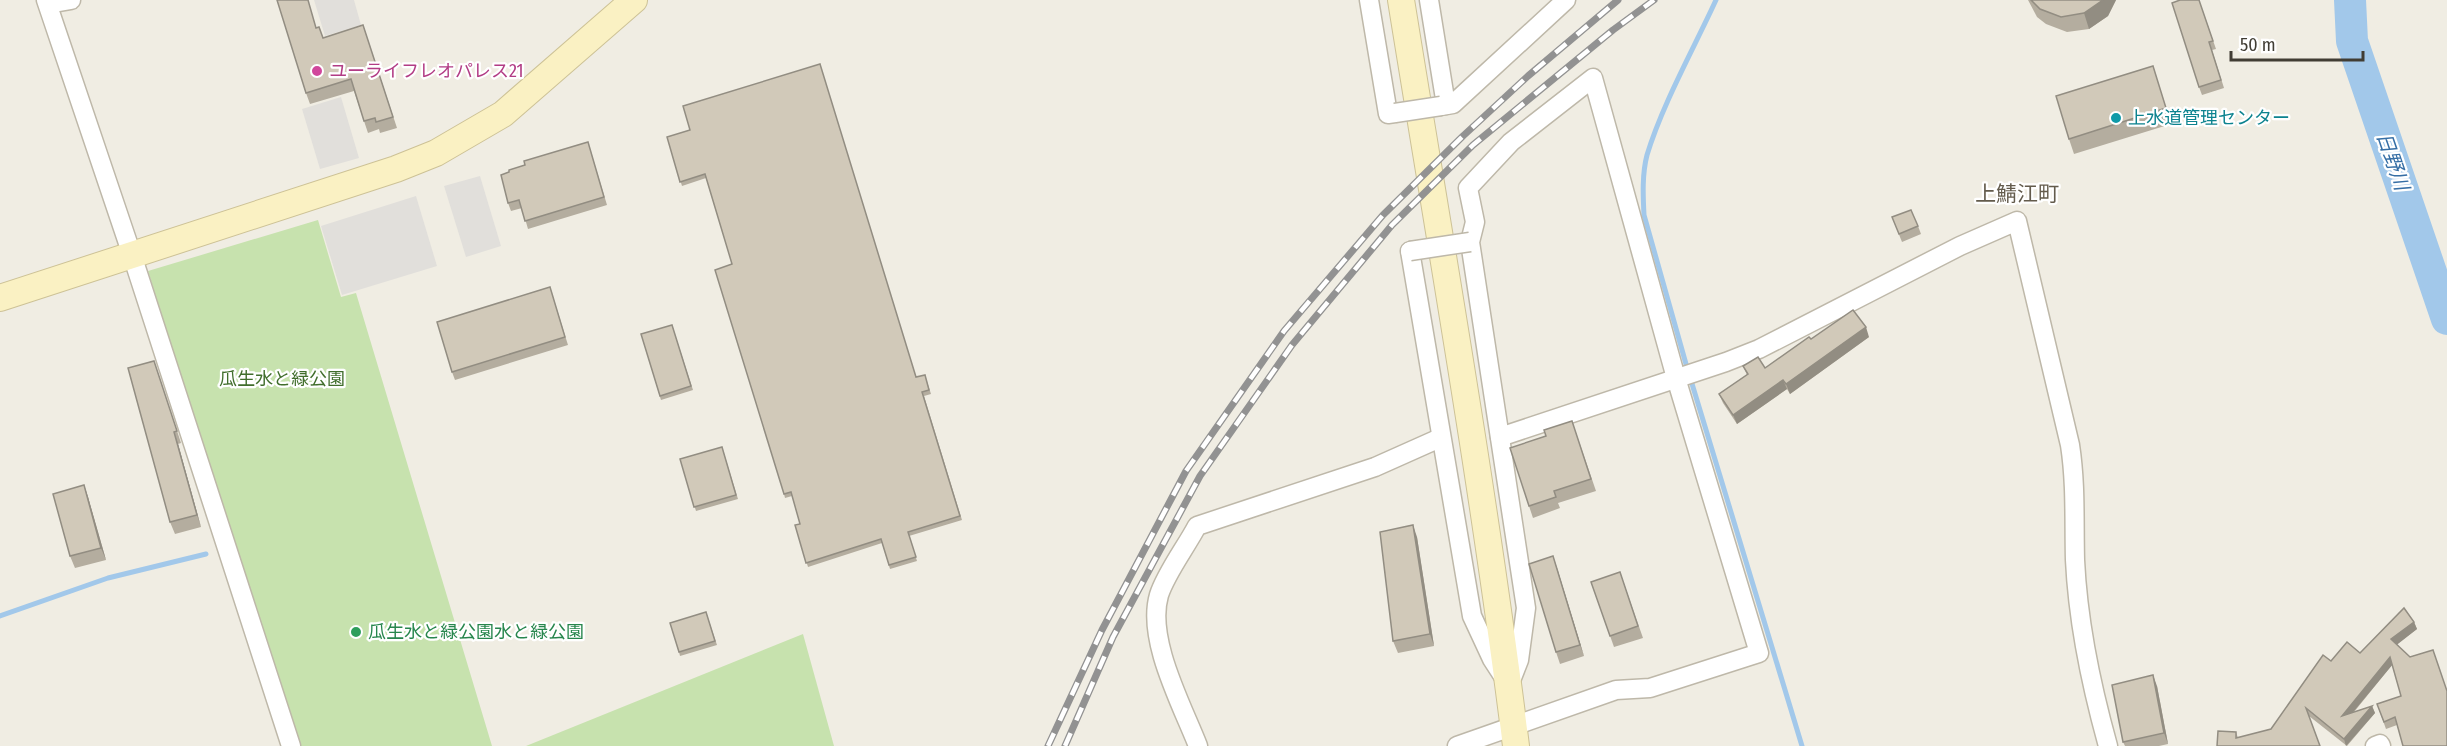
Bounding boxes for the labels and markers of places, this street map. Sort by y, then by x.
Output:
place label: ユーライフレオパレス21 [329,60,524,82]
marker: ユーライフレオパレス21 [310,64,324,78]
place label: 上水道管理センター [2128,107,2290,129]
marker: 上水道管理センター [2109,111,2123,125]
place label: 瓜生水と緑公園水と緑公園 [368,621,584,643]
marker: 瓜生水と緑公園水と緑公園 [349,625,363,639]

